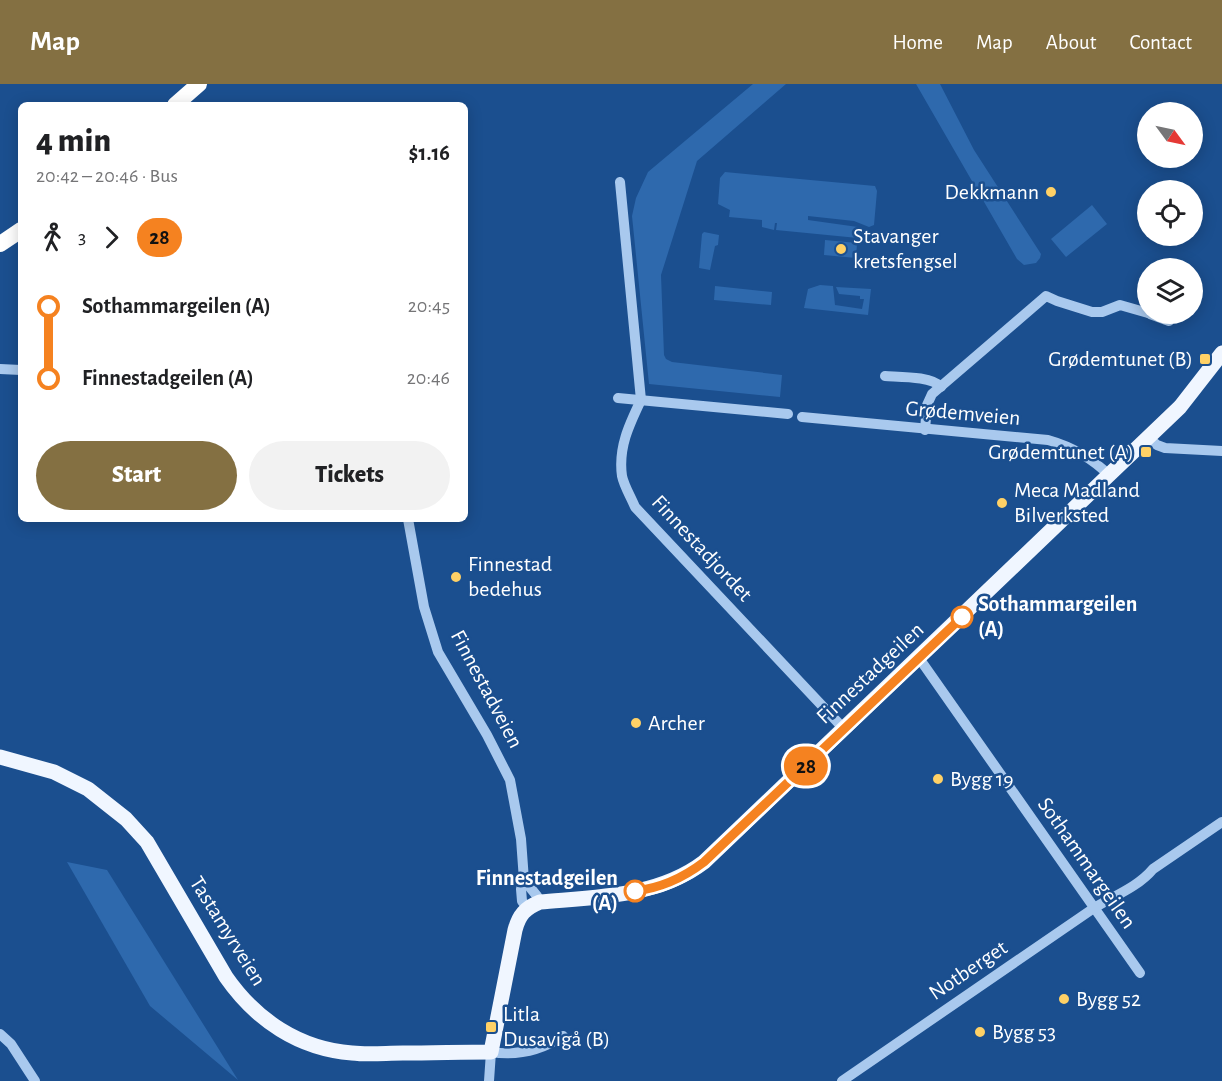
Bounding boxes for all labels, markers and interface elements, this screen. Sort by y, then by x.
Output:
text: Map [30,28,80,56]
text: Home [892,32,943,53]
text: Map [976,32,1013,53]
text: About [1046,32,1096,53]
text: Contact [1129,32,1192,53]
north arrow [1137,102,1203,168]
map controls [1137,102,1203,324]
text: 4 min [36,125,111,158]
text: $1.16 [409,142,450,164]
text: 20:42 – 20:46 · Bus [36,166,178,186]
button: locate [1137,180,1203,246]
place label: Dekkmann [945,181,1039,203]
marker: Dekkmann [1044,185,1058,199]
icon: walk [36,221,69,254]
icon: forward [95,221,128,254]
place label: Stavanger kretsfengsel [853,225,958,272]
text: 3 [78,227,86,247]
text: 28 [149,227,170,248]
marker: Stavanger kretsfengsel [834,242,848,256]
button: layers [1137,258,1203,324]
text: Sothammargeilen (A) [82,295,271,317]
text: 20:45 [408,296,450,316]
place label: Grødemtunet (B) [1048,348,1193,370]
marker: Grødemtunet (B) [1198,352,1212,366]
text: Finnestadgeilen (A) [82,367,254,389]
text: 20:46 [407,368,450,388]
street label: Grødemveien [905,397,1021,429]
button: Start [36,441,237,510]
button: Tickets [249,441,450,510]
place label: Grødemtunet (A) [988,441,1134,463]
marker: Grødemtunet (A) [1139,445,1153,459]
place label: Meca Madland Bilverksted [1014,479,1140,526]
street label: Finnestadjordet [647,491,757,605]
marker: Meca Madland Bilverksted [995,496,1009,510]
place label: Finnestad bedehus [468,553,552,600]
marker: Finnestad bedehus [449,570,463,584]
place label: Sothammargeilen (A) [978,593,1137,640]
marker: Sothammargeilen (A) [951,606,973,628]
street label: Finnestadgeilen [812,618,928,728]
street label: Finnestadveien [447,626,527,752]
place label: Archer [648,712,705,734]
marker: Archer [629,716,643,730]
line badge: 28 [779,746,833,786]
text: 28 [796,756,816,777]
place label: Bygg 19 [950,768,1014,790]
marker: Bygg 19 [931,772,945,786]
street label: Sothammargeilen [1034,793,1140,933]
place label: Finnestadgeilen (A) [476,867,618,914]
street label: Tastamyrveien [186,872,270,990]
marker: Finnestadgeilen (A) [624,880,646,902]
street label: Notberget [925,936,1011,1004]
place label: Bygg 52 [1076,988,1141,1010]
marker: Bygg 52 [1057,992,1071,1006]
place label: Litla Dusavigå (B) [503,1003,610,1050]
marker: Litla Dusavigå (B) [484,1020,498,1034]
place label: Bygg 53 [992,1021,1056,1043]
marker: Bygg 53 [973,1025,987,1039]

